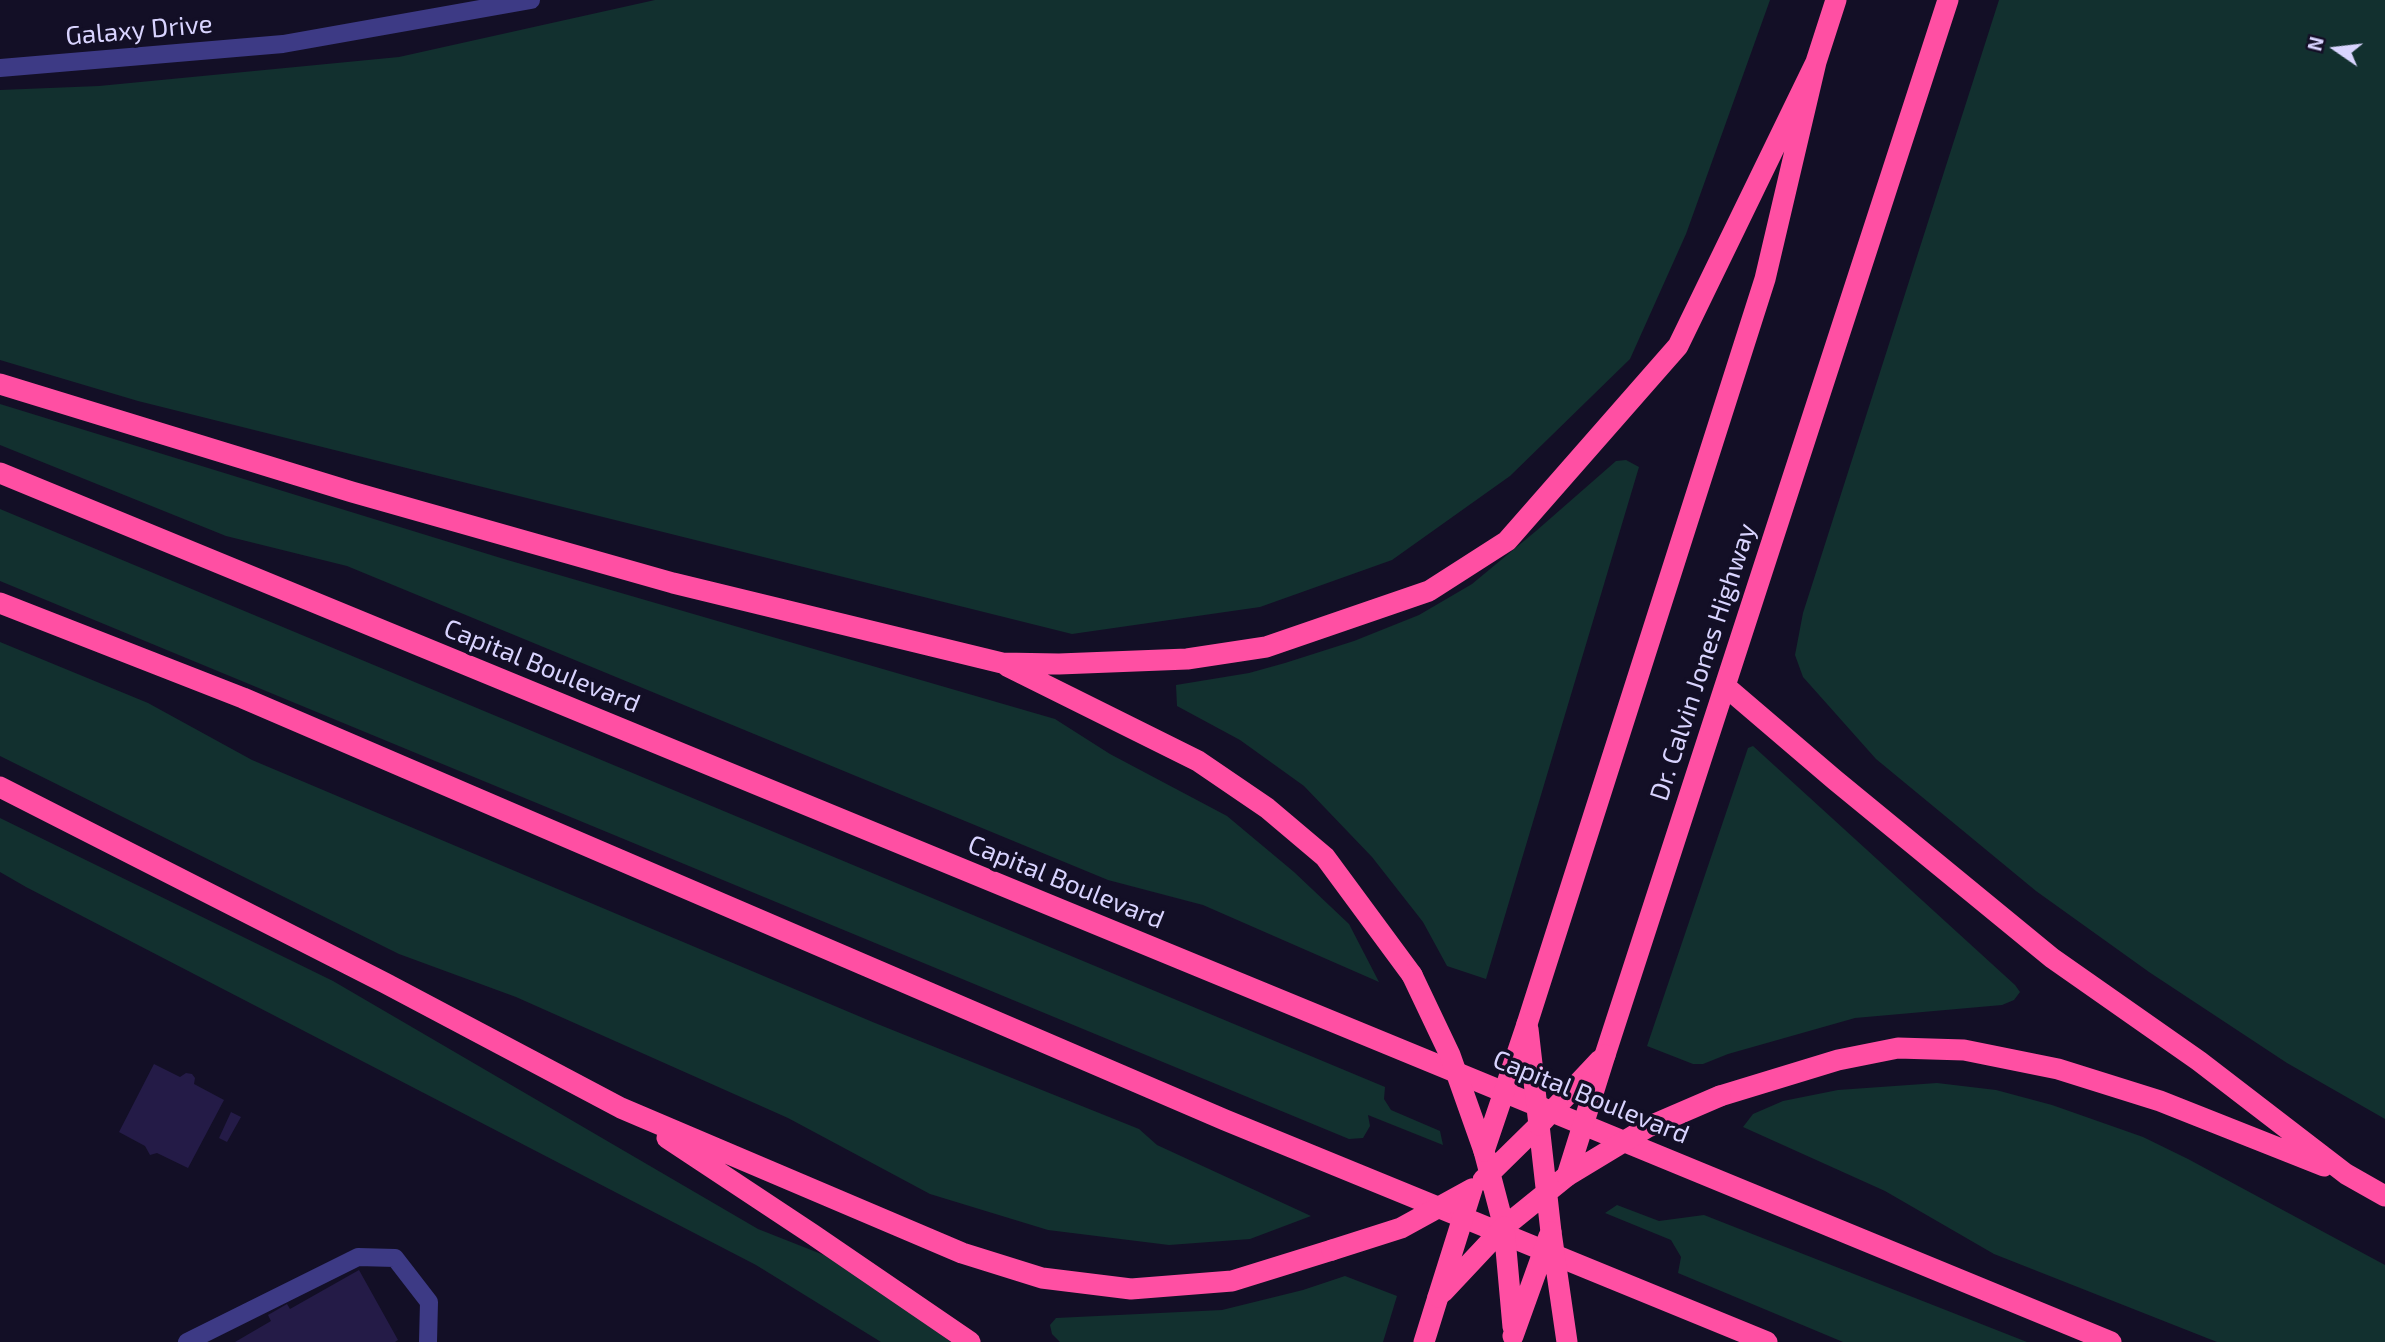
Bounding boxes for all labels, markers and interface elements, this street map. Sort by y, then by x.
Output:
street label: Galaxy Drive [64,8,214,52]
north arrow [2301,14,2371,84]
text: N [2302,34,2328,53]
street label: Dr. Calvin Jones Highway [1643,519,1763,805]
street label: Capital Boulevard [439,612,645,720]
street label: Capital Boulevard [963,828,1169,936]
street label: Capital Boulevard [1488,1043,1694,1151]

